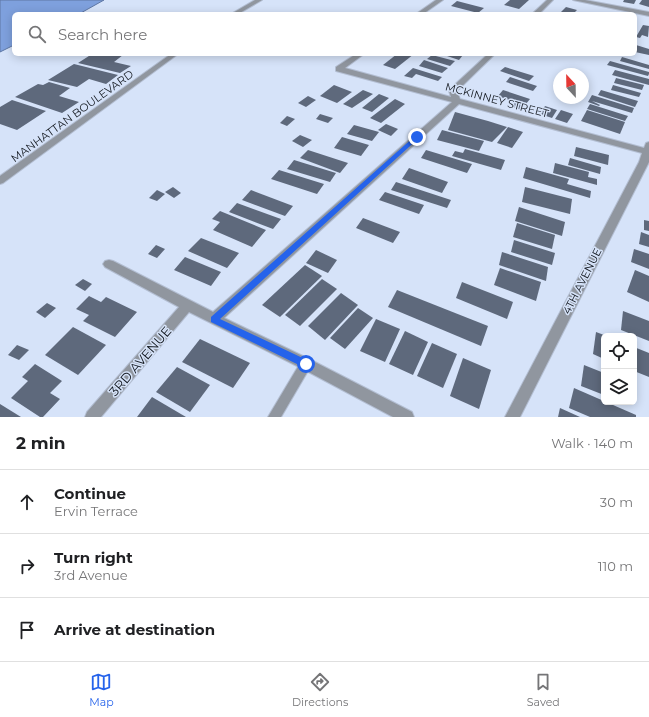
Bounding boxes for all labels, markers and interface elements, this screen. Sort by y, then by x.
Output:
search box [12,12,637,56]
icon: search [26,23,48,45]
text: Search here [58,25,147,44]
street label: MANHATTAN BOULEVARD [8,67,136,165]
north arrow [553,68,589,104]
street label: MCKINNEY STREET [444,79,551,121]
route end [408,128,426,146]
street label: 4TH AVENUE [559,246,605,316]
street label: 3RD AVENUE [105,323,175,399]
map controls [601,333,637,405]
button: locate [601,333,637,369]
route start [297,355,315,373]
button: layers [601,369,637,405]
text: 2 min [16,433,66,453]
text: Walk · 140 m [551,435,633,451]
text: Continue [54,484,126,503]
icon: ahead [16,491,38,513]
text: 30 m [600,494,633,510]
text: Ervin Terrace [54,503,138,519]
text: Turn right [54,548,133,567]
icon: right [16,555,38,577]
text: 110 m [598,558,633,574]
text: 3rd Avenue [54,567,128,583]
icon: arrive [16,619,38,641]
text: Arrive at destination [54,620,215,639]
tab: Map [89,671,114,709]
tab: Directions [292,671,348,709]
tab: Saved [527,671,560,709]

